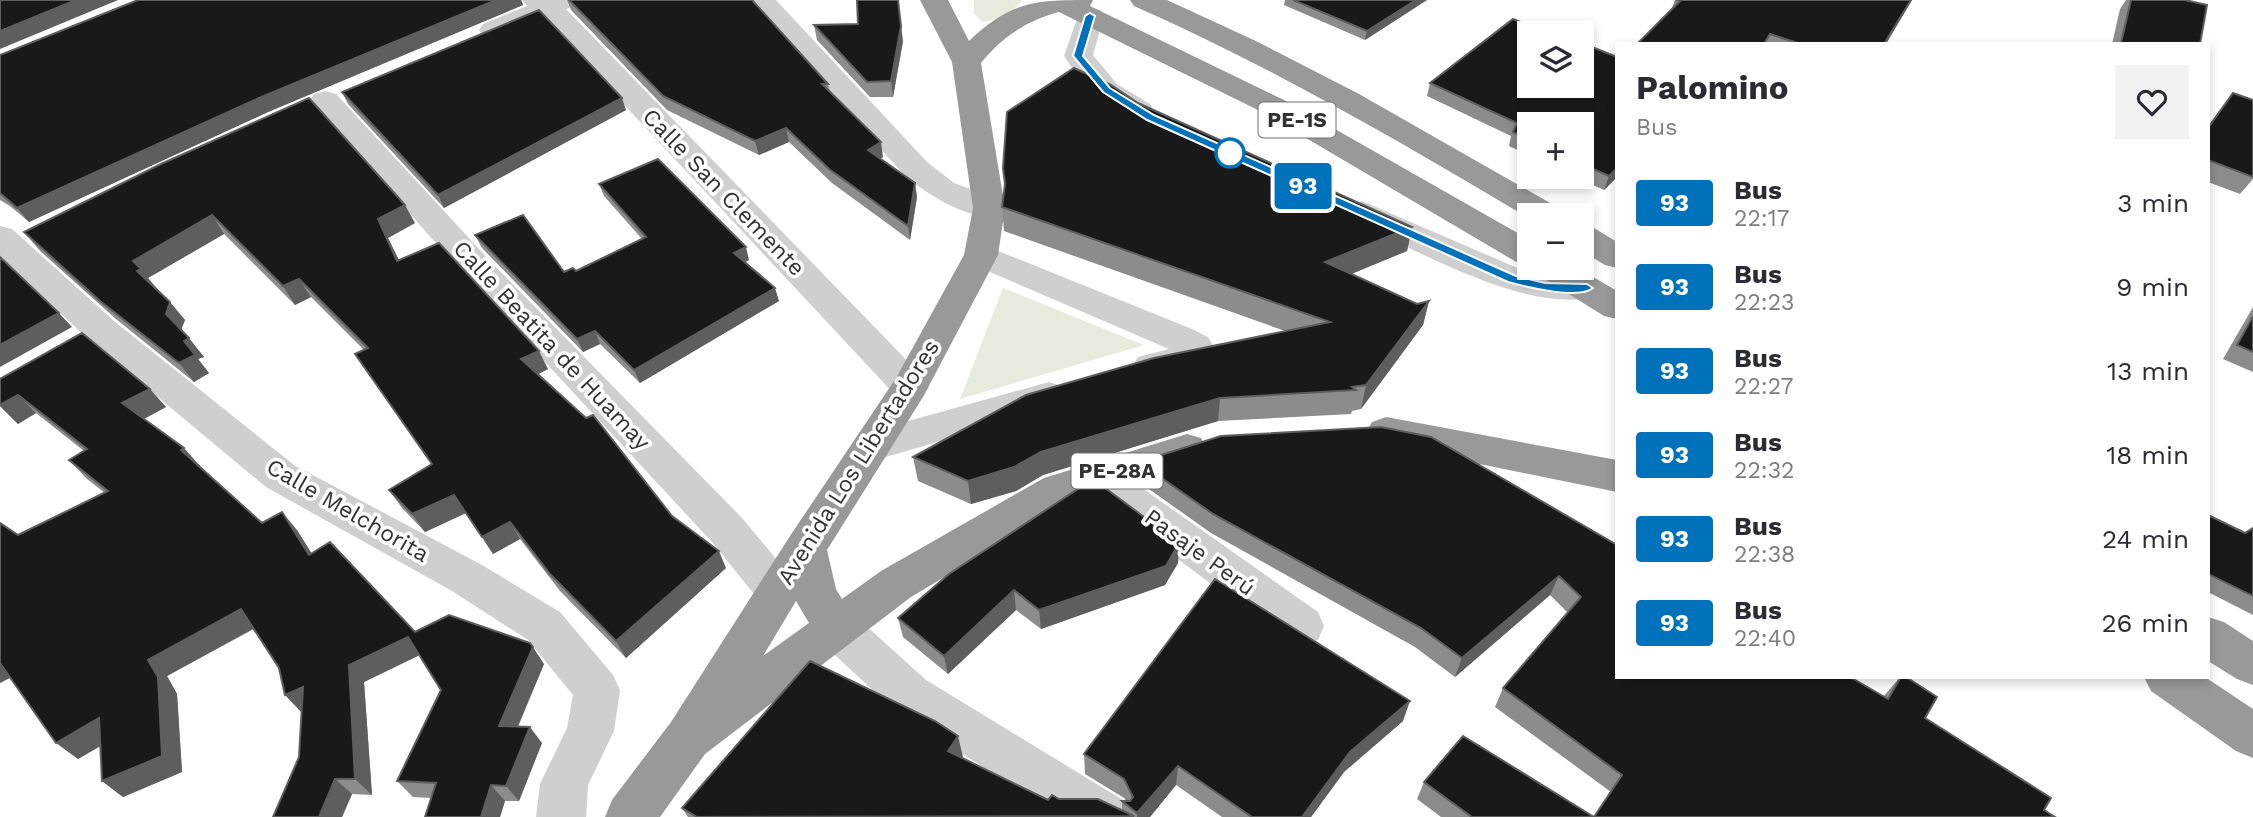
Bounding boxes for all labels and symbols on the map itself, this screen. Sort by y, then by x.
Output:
road number: PE-1S [1258,102,1336,138]
street label: Calle San Clemente [637,103,810,282]
unlabelled marker [1215,138,1245,168]
line badge: 93 [1272,163,1334,209]
street label: Calle Beatita de Huamay [448,235,656,456]
street label: Avenida Los Libertadores [772,335,945,590]
street label: Calle Melchorita [262,453,434,568]
road number: PE-28A [1072,454,1162,489]
street label: Pasaje Perú [1139,503,1260,602]

